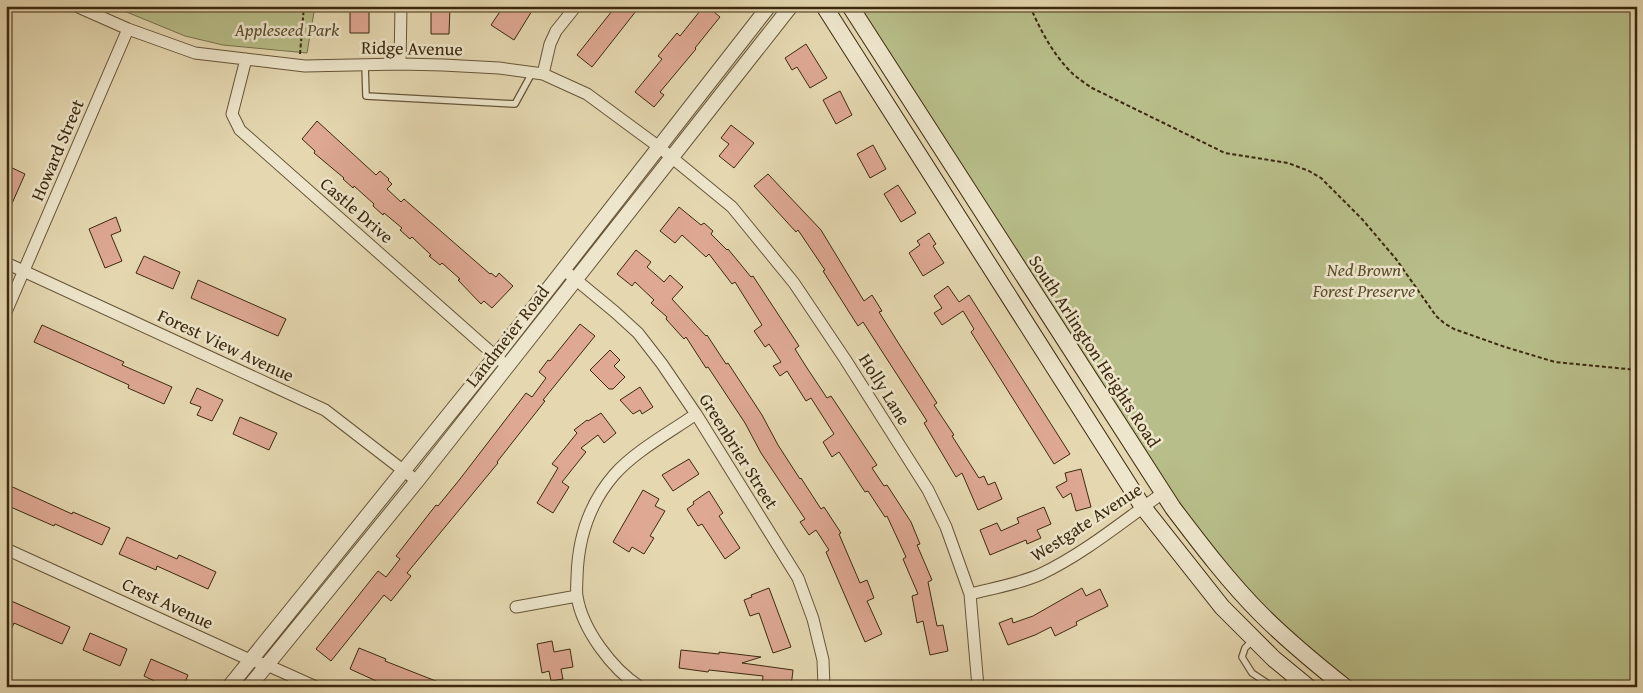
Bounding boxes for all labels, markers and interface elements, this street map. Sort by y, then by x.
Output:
park label: Appleseed Park [234,16,340,43]
street label: Ridge Avenue [361,34,463,62]
street label: Howard Street [23,94,91,205]
street label: Castle Drive [314,170,400,250]
street label: South Arlington Heights Road [1022,249,1168,453]
park label: Ned Brown Forest Preserve [1312,256,1415,304]
street label: Landmeier Road [459,279,556,393]
street label: Forest View Avenue [153,302,299,388]
street label: Holly Lane [852,348,918,430]
street label: Greenbrier Street [693,388,786,515]
street label: Westgate Avenue [1025,476,1147,568]
street label: Crest Avenue [118,570,218,636]

